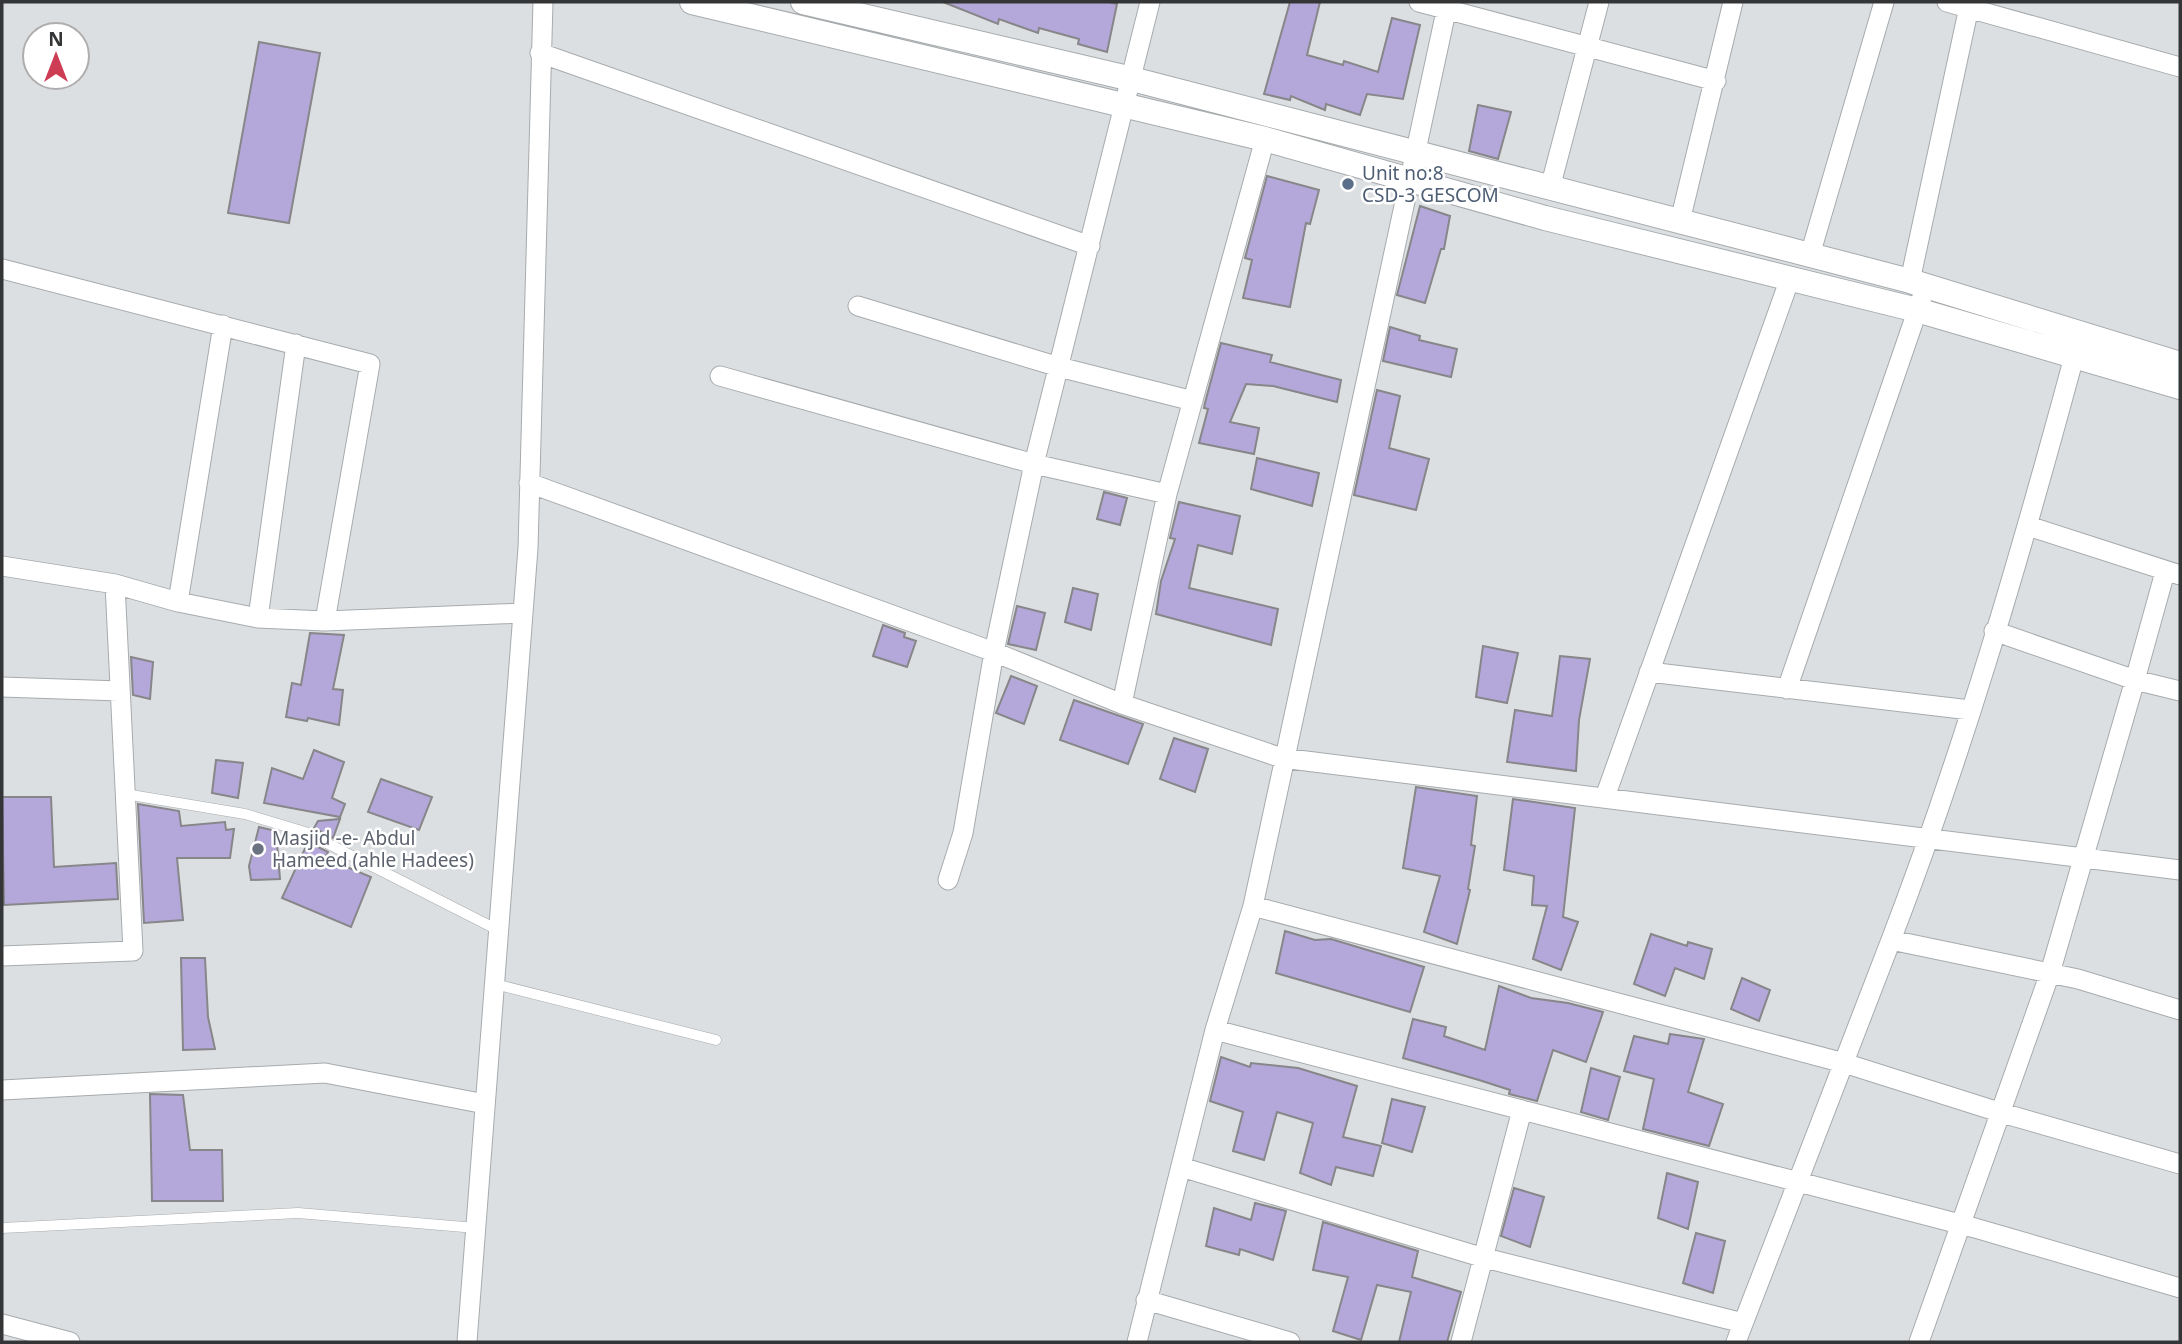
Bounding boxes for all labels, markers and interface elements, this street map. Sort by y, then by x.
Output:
north arrow [21,21,91,91]
text: N [48,26,64,52]
place label: Unit no:8 CSD-3 GESCOM [1362,160,1499,208]
marker: Unit no:8 CSD-3 GESCOM [1340,176,1356,192]
place label: Masjid -e- Abdul Hameed (ahle Hadees) [272,825,474,873]
marker: Masjid -e- Abdul Hameed (ahle Hadees) [250,841,266,857]

